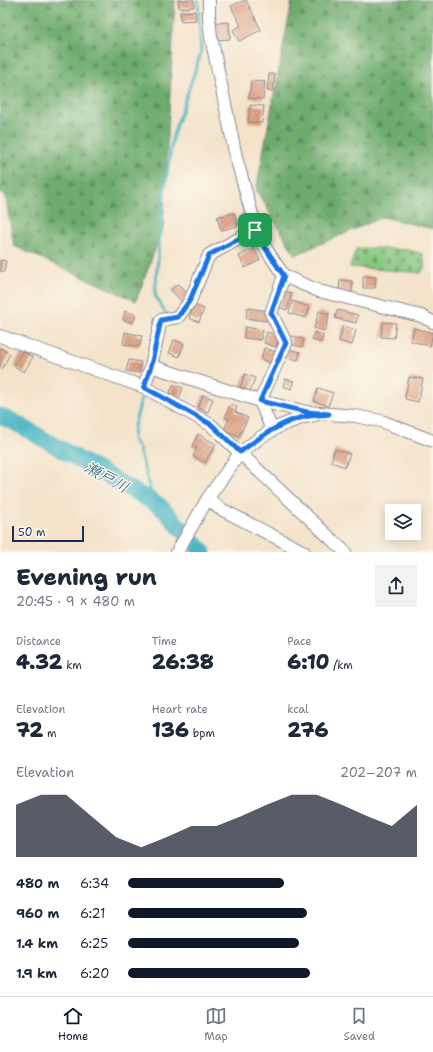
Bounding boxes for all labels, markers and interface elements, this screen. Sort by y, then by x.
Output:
pin [238,213,272,247]
icon: arrive [244,219,266,241]
water label: 瀬戸川 [81,456,133,498]
map controls [385,504,421,540]
button: layers [385,504,421,540]
scale bar [12,524,84,543]
text: 50 m [18,525,46,540]
text: Evening run [16,563,157,592]
button: share [375,565,417,607]
text: 20:45 · 9 × 480 m [16,593,135,610]
text: Distance [16,634,61,649]
text: Time [152,634,177,649]
text: Pace [287,634,312,649]
text: 4.32 [16,649,62,675]
text: 26:38 [152,649,214,675]
text: 6:10 [287,649,329,675]
text: km [62,658,82,673]
text: /km [329,658,353,673]
text: Elevation [16,702,65,717]
text: Heart rate [152,702,208,717]
text: kcal [287,702,309,717]
text: 72 [16,717,43,743]
text: 136 [152,717,189,743]
text: 276 [287,717,329,743]
text: m [43,726,56,741]
text: bpm [189,726,215,741]
text: Elevation [16,764,74,781]
text: 202–207 m [340,764,417,781]
text: 480 m [16,875,59,892]
text: 6:34 [80,875,109,892]
text: 960 m [16,905,59,922]
text: 6:21 [80,905,105,922]
text: 1.4 km [16,935,58,952]
text: 6:25 [80,935,108,952]
text: 1.9 km [16,965,57,982]
text: 6:20 [80,965,109,982]
tab: Home [58,1005,88,1044]
tab: Map [204,1005,228,1044]
tab: Saved [344,1005,375,1044]

